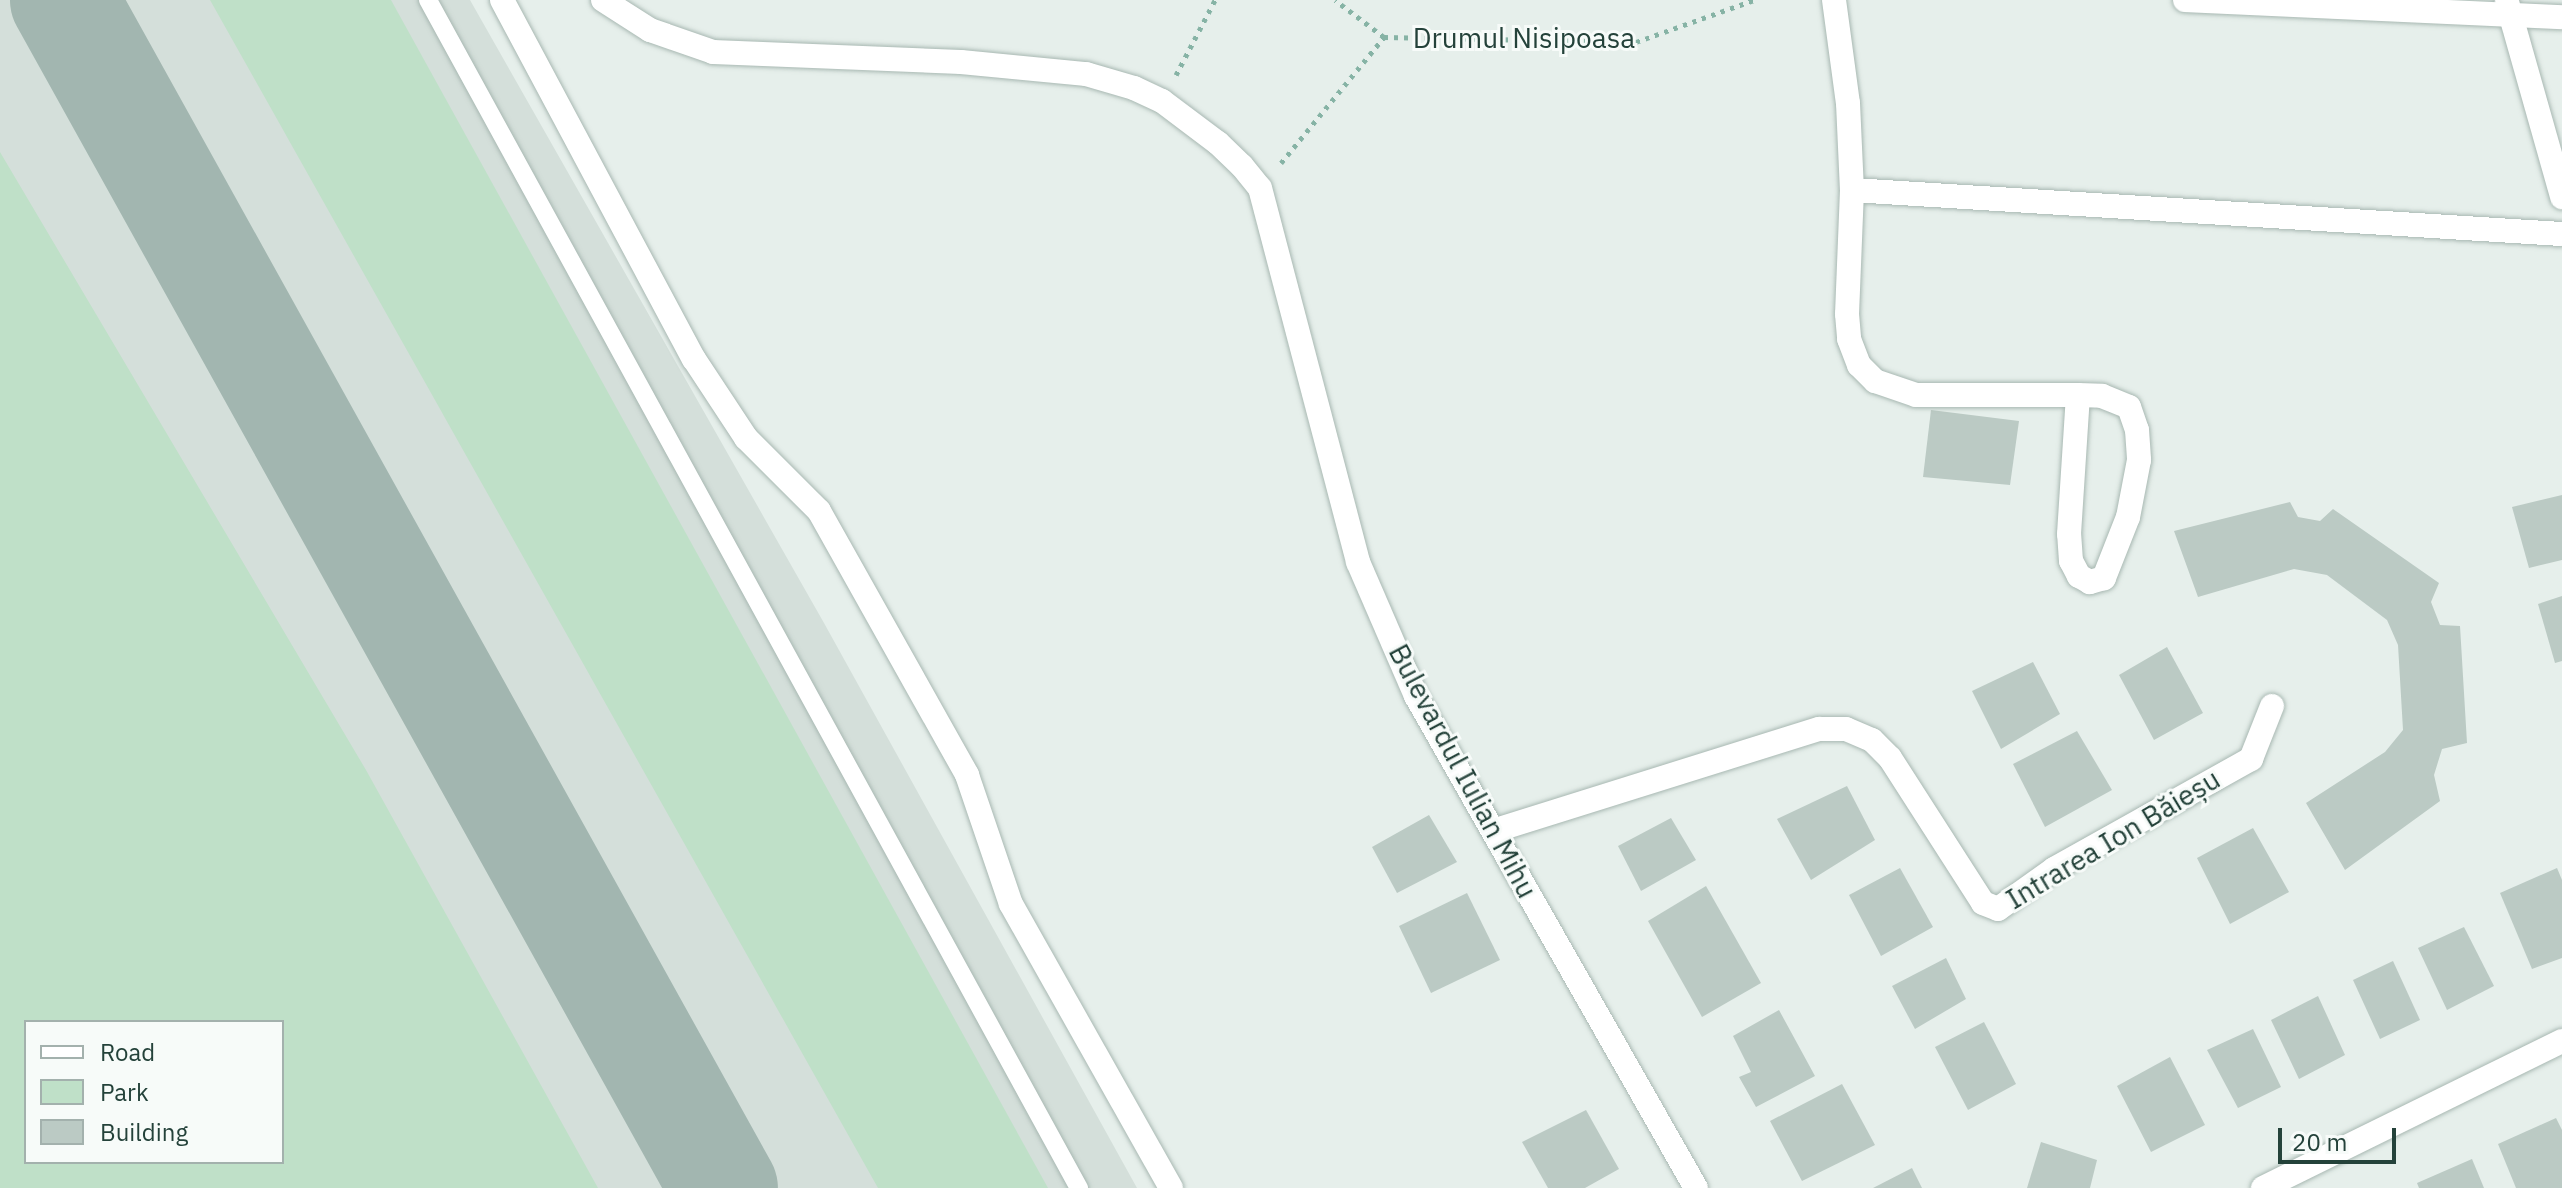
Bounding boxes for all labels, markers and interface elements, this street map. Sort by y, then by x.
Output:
street label: Drumul Nisipoasa [1413,21,1635,55]
street label: Bulevardul Iulian Mihu [1382,638,1544,904]
street label: Intrarea Ion Băieșu [2000,762,2226,916]
legend [24,1020,284,1164]
text: Road [100,1036,155,1068]
text: Park [100,1076,149,1108]
scale bar [2282,1112,2400,1162]
text: Building [100,1116,188,1148]
text: 20 m [2292,1126,2347,1158]

